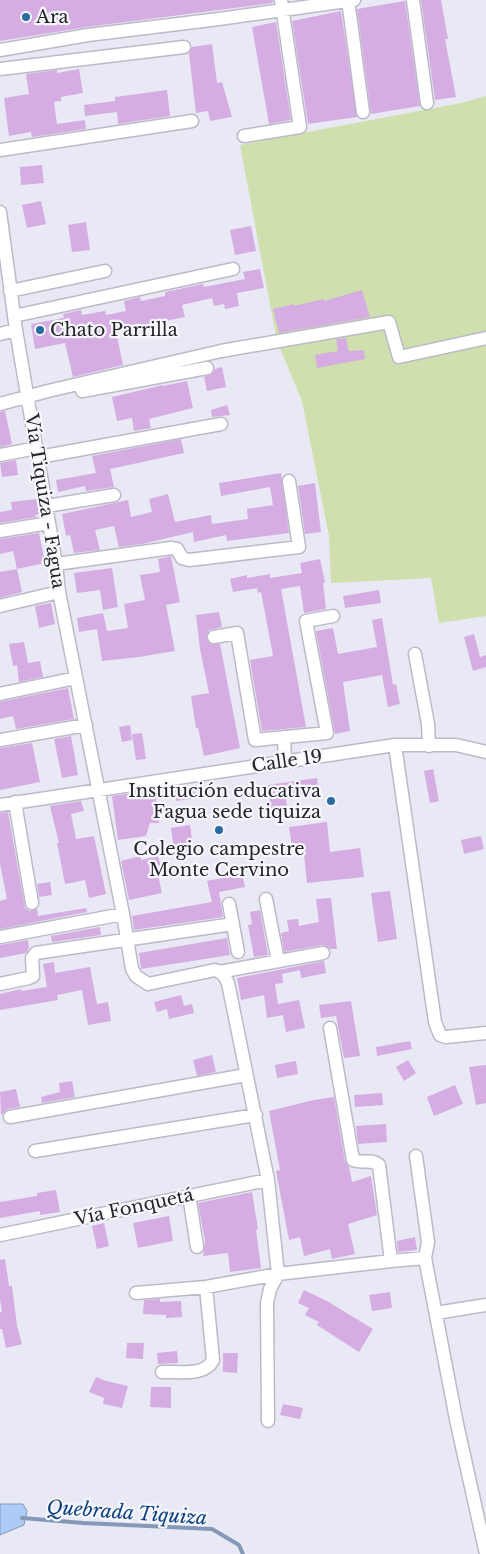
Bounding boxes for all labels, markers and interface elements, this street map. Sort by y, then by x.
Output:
place label: Ara [35,6,68,28]
marker: Ara [20,11,32,23]
place label: Chato Parrilla [50,319,178,341]
marker: Chato Parrilla [34,324,46,336]
street label: Vía Tiquiza - Fagua [20,411,70,590]
street label: Calle 19 [250,745,324,777]
place label: Institución educativa Fagua sede tiquiza [128,780,321,823]
marker: Institución educativa Fagua sede tiquiza [325,795,337,807]
marker: Colegio campestre Monte Cervino [213,824,225,836]
place label: Colegio campestre Monte Cervino [133,838,305,881]
street label: Vía Fonquetá [72,1184,196,1231]
water label: Quebrada Tiquiza [46,1495,208,1530]

